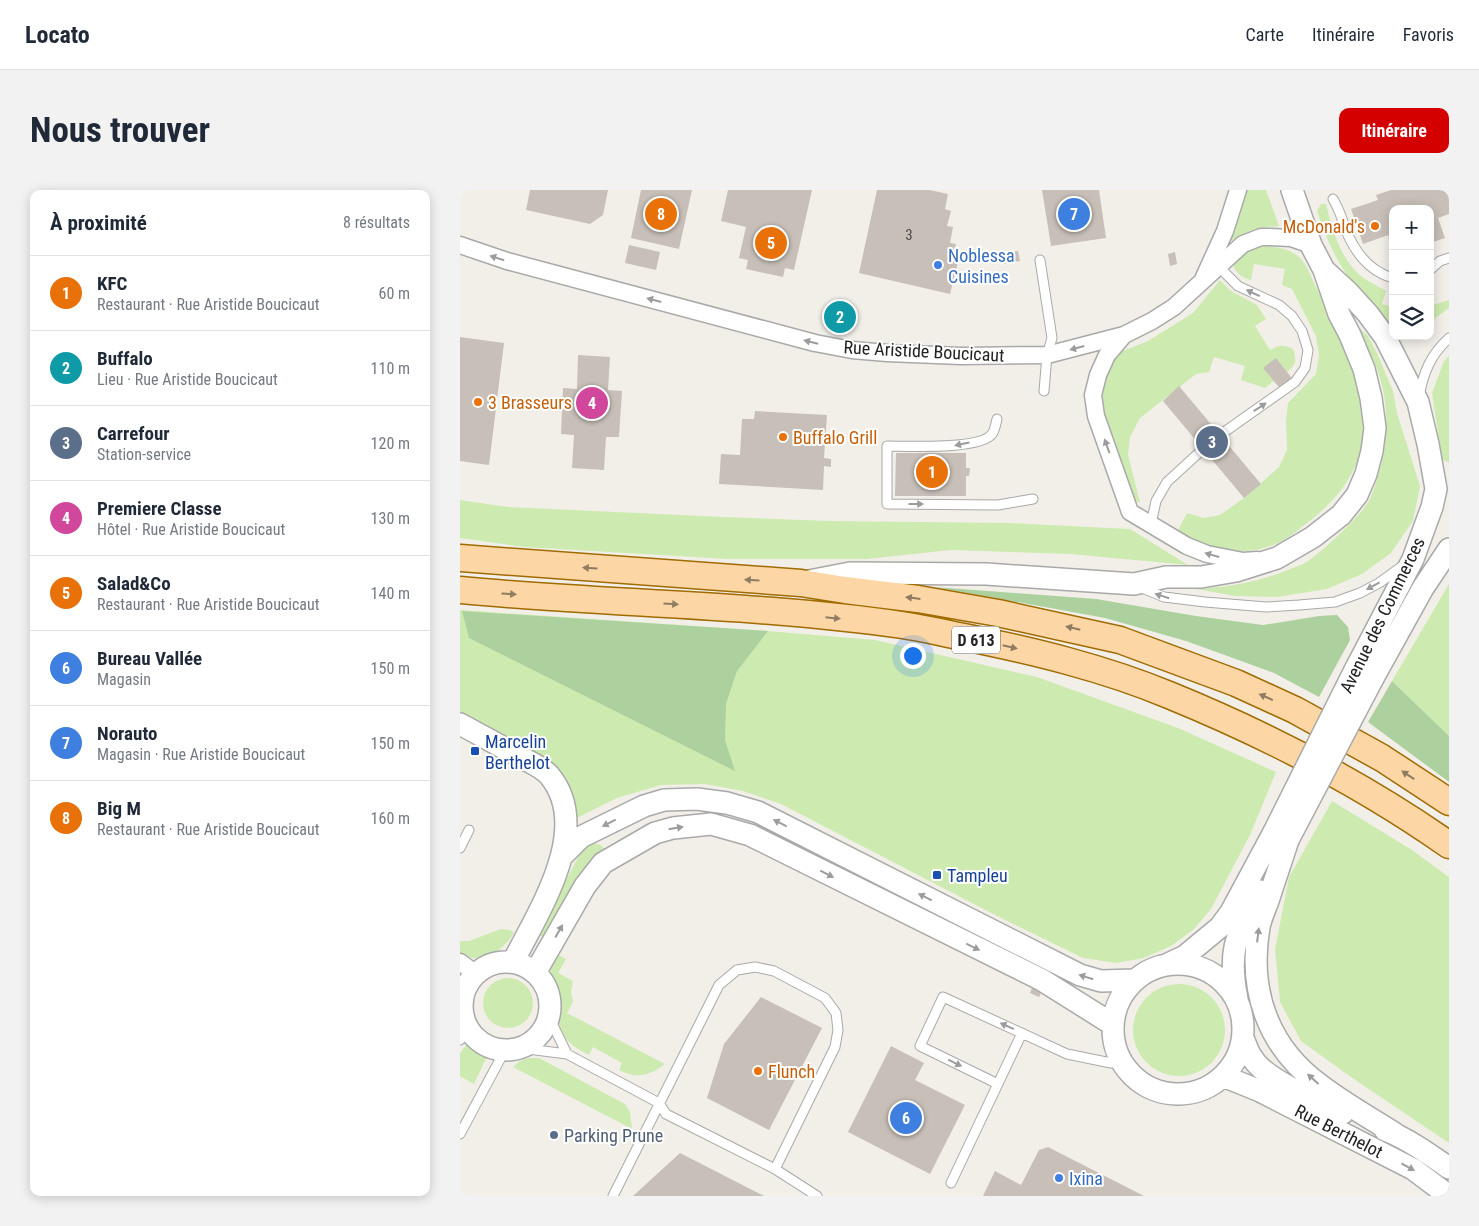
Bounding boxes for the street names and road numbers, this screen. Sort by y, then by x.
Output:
street label: Rue Aristide Boucicaut [843,336,1005,366]
street label: Avenue des Commerces [1335,534,1429,696]
road number: D 613 [952,626,1000,654]
street label: Rue Berthelot [1291,1100,1387,1162]

